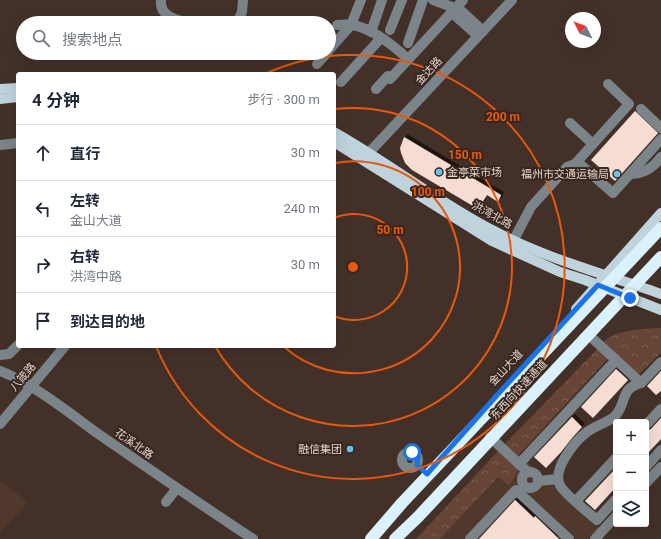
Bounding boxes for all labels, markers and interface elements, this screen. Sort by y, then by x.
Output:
north arrow [565,12,601,48]
search box [16,16,336,60]
icon: search [30,27,52,49]
text: 搜索地点 [62,31,122,49]
street label: 金达路 [413,54,445,88]
text: 4 分钟 [32,90,80,110]
text: 步行 · 300 m [248,92,320,107]
text: 200 m [486,110,520,124]
icon: ahead [32,142,54,164]
text: 直行 [70,145,100,163]
text: 30 m [291,145,320,160]
text: 150 m [448,148,482,162]
place label: 金亭菜市场 [447,166,502,179]
marker: 金亭菜市场 [434,167,444,177]
place label: 福州市交通运输局 [521,168,609,181]
marker: 福州市交通运输局 [612,169,622,179]
text: 100 m [411,185,445,199]
text: 左转 [70,192,100,210]
icon: left [32,198,54,220]
street label: 洪湾北路 [470,199,514,231]
text: 240 m [283,201,320,216]
text: 金山大道 [70,213,122,228]
text: 50 m [376,223,404,237]
text: 右转 [70,248,100,266]
icon: right [32,254,54,276]
text: 30 m [291,257,320,272]
centre of rings [346,260,360,274]
text: 洪湾中路 [70,269,122,284]
route end [621,289,639,307]
icon: arrive [32,310,54,332]
text: 到达目的地 [70,313,145,331]
street label: 金山大道 [486,347,526,389]
street label: 东西向快速通道 [488,357,550,423]
street label: 八箴路 [7,360,39,394]
map controls [613,419,649,527]
button: + [613,419,649,455]
street label: 花溪北路 [112,426,156,462]
place label: 融信集团 [298,443,342,456]
route start [403,443,421,461]
marker: 融信集团 [345,444,355,454]
button: − [613,455,649,491]
button: layers [613,491,649,527]

